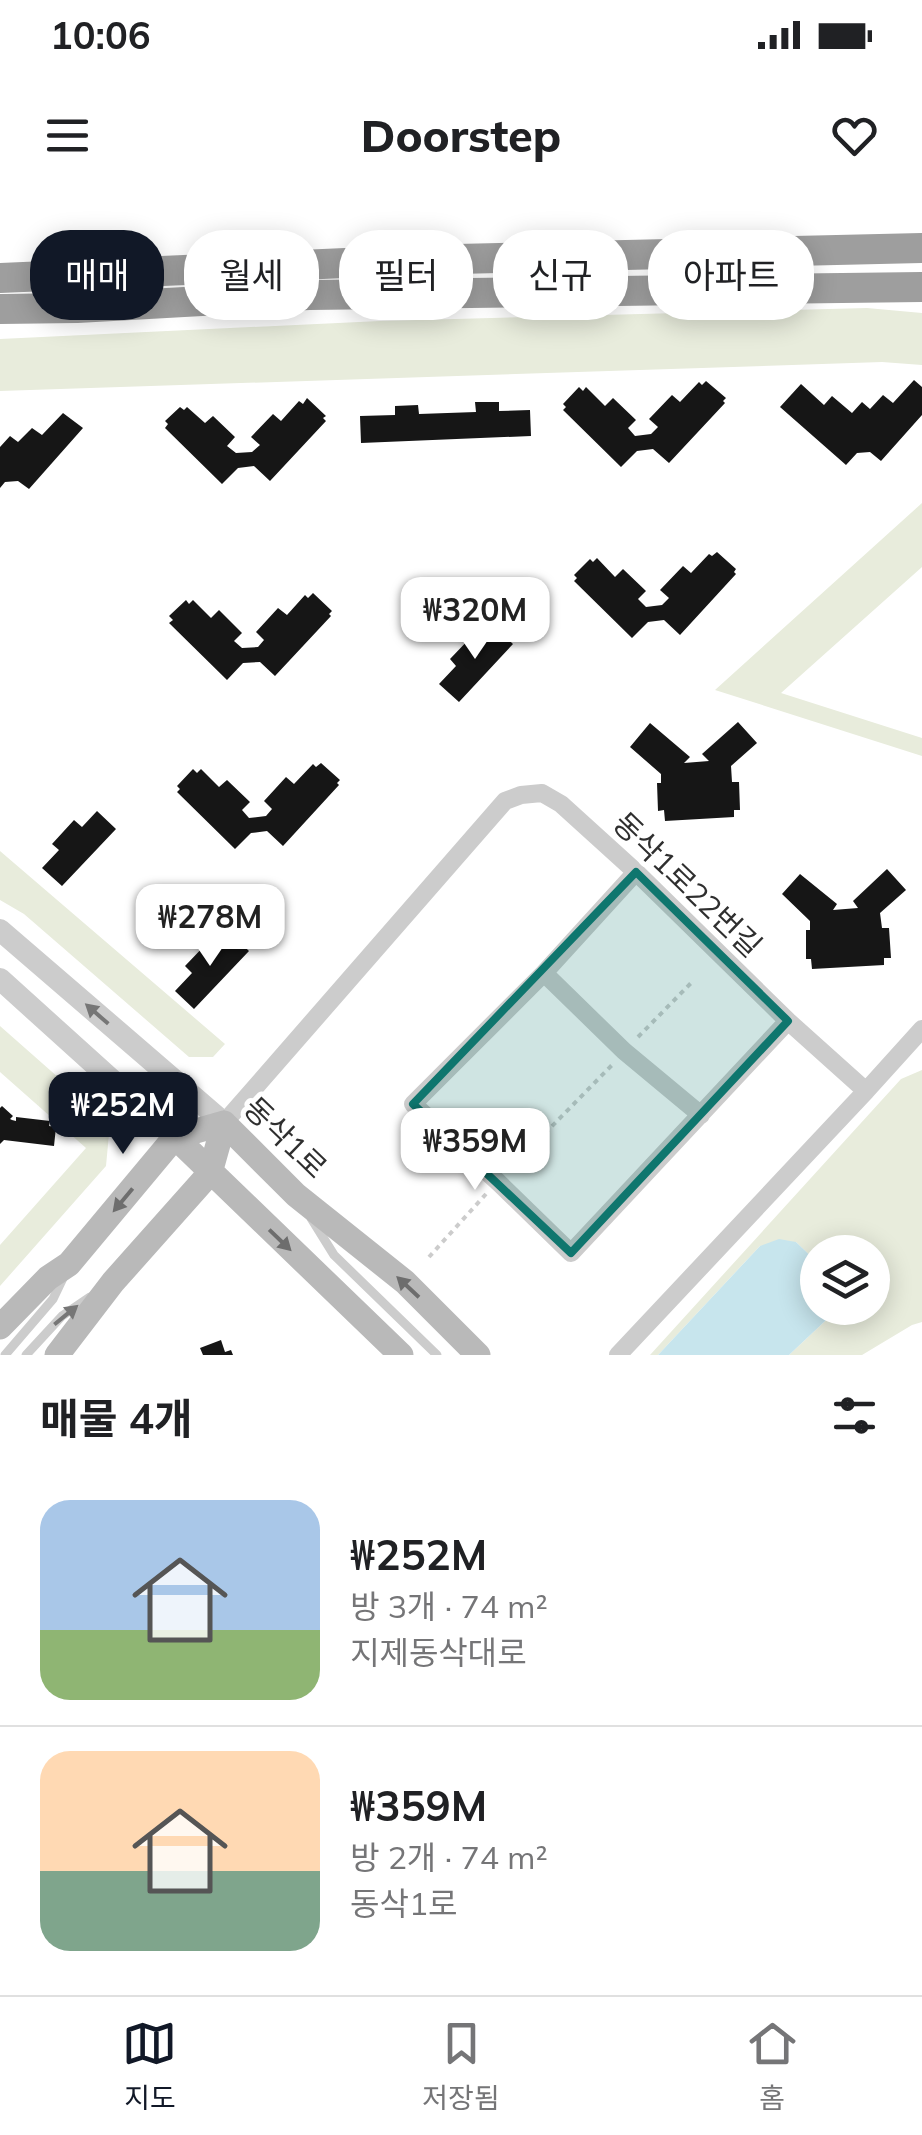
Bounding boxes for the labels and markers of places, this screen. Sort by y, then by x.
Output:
pin: ₩320M [405,577,545,662]
pin: ₩278M [140,884,280,969]
pin: ₩252M [53,1072,193,1157]
pin: ₩359M [405,1108,545,1193]

